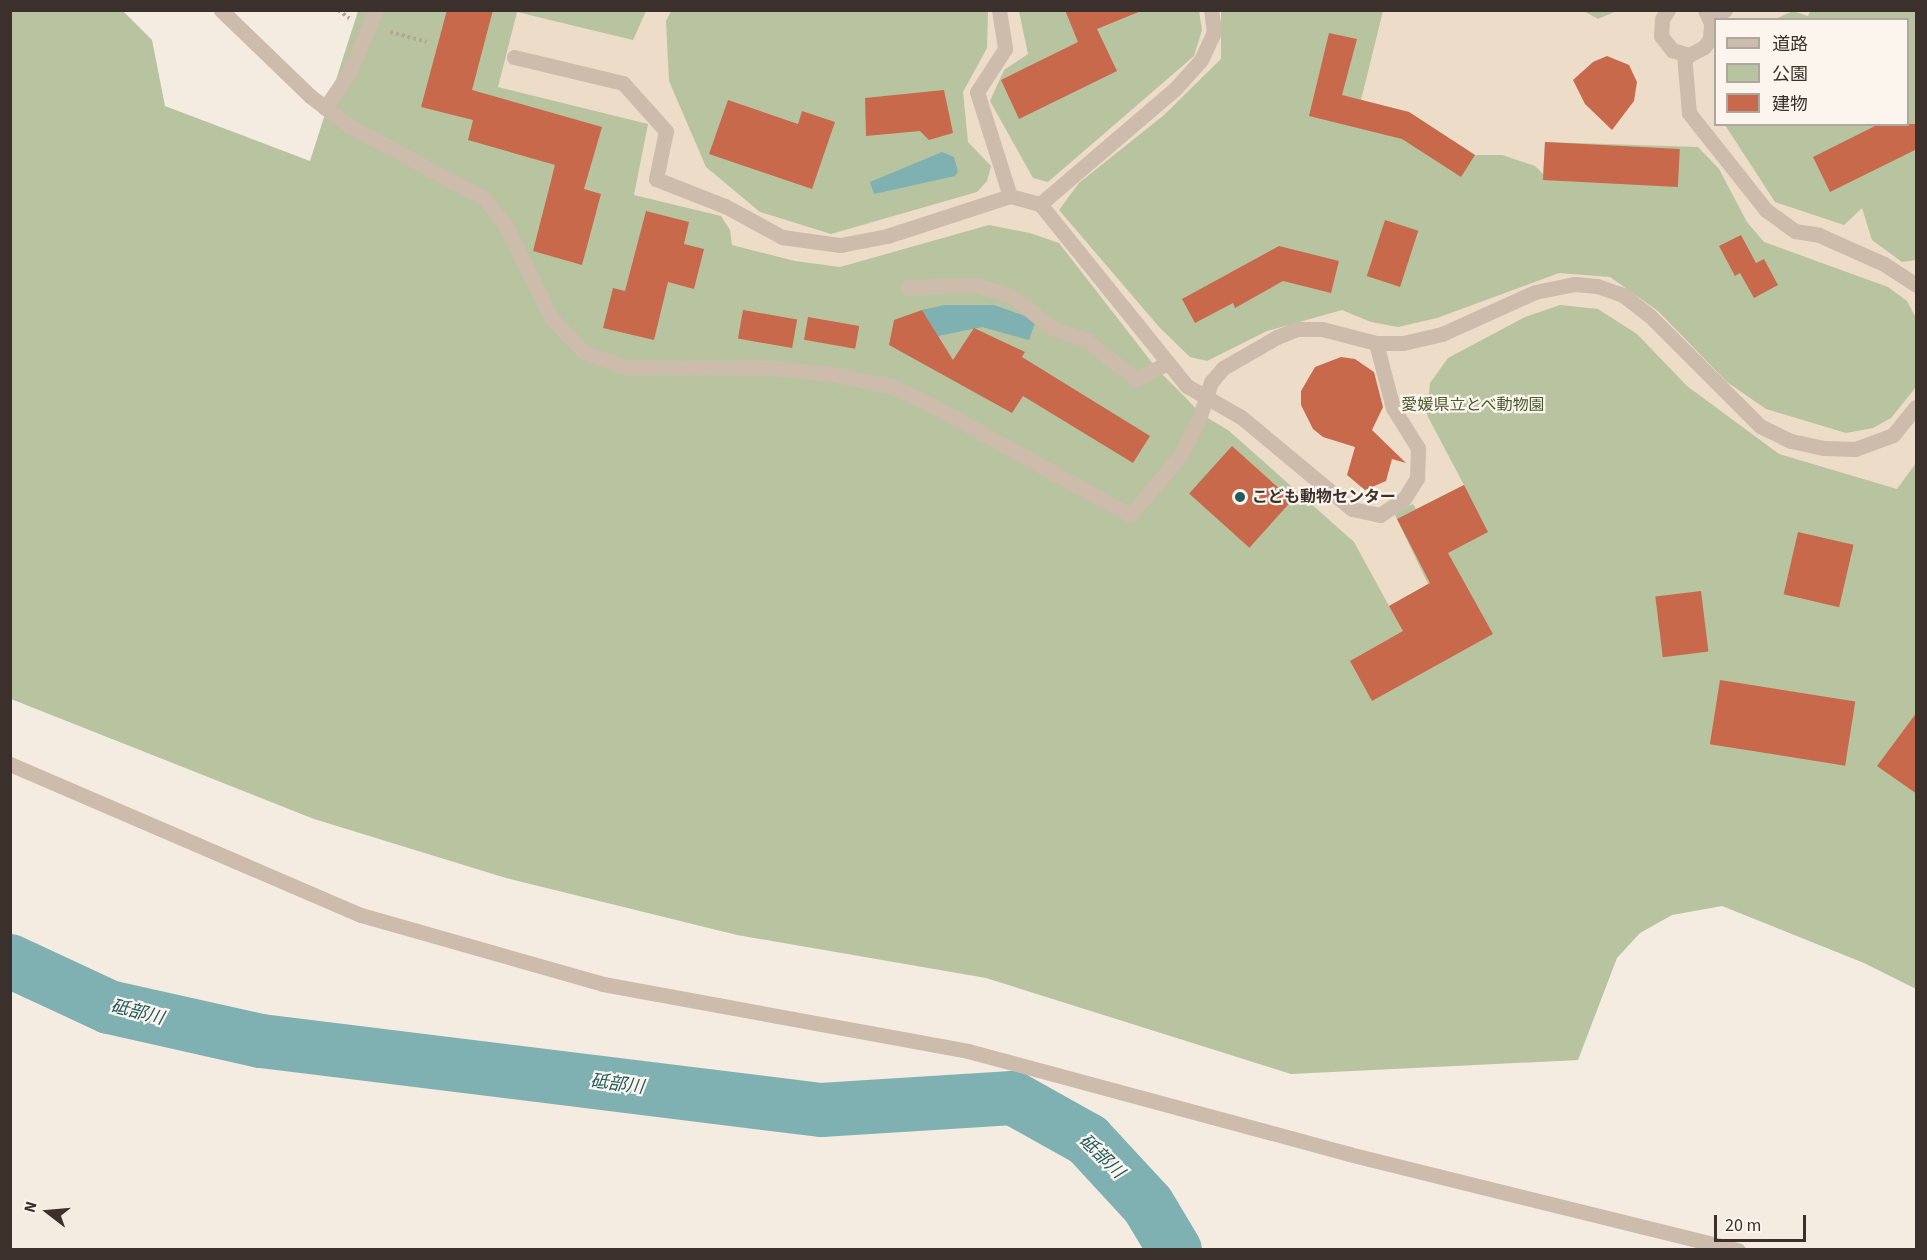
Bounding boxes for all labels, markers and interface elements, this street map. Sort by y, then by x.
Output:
legend [1714,18,1909,126]
text: 道路 [1772,32,1808,57]
text: 公園 [1772,62,1808,87]
text: 建物 [1772,92,1808,117]
park label: 愛媛県立とべ動物園 [1401,395,1545,415]
place label: こども動物センター [1252,487,1396,507]
marker: こども動物センター [1233,490,1247,504]
water label: 砥部川 [108,996,166,1030]
water label: 砥部川 [589,1071,645,1099]
water label: 砥部川 [1074,1130,1128,1184]
north arrow [18,1182,78,1242]
text: N [19,1199,43,1215]
scale bar [1717,1203,1808,1241]
text: 20 m [1725,1213,1761,1238]

